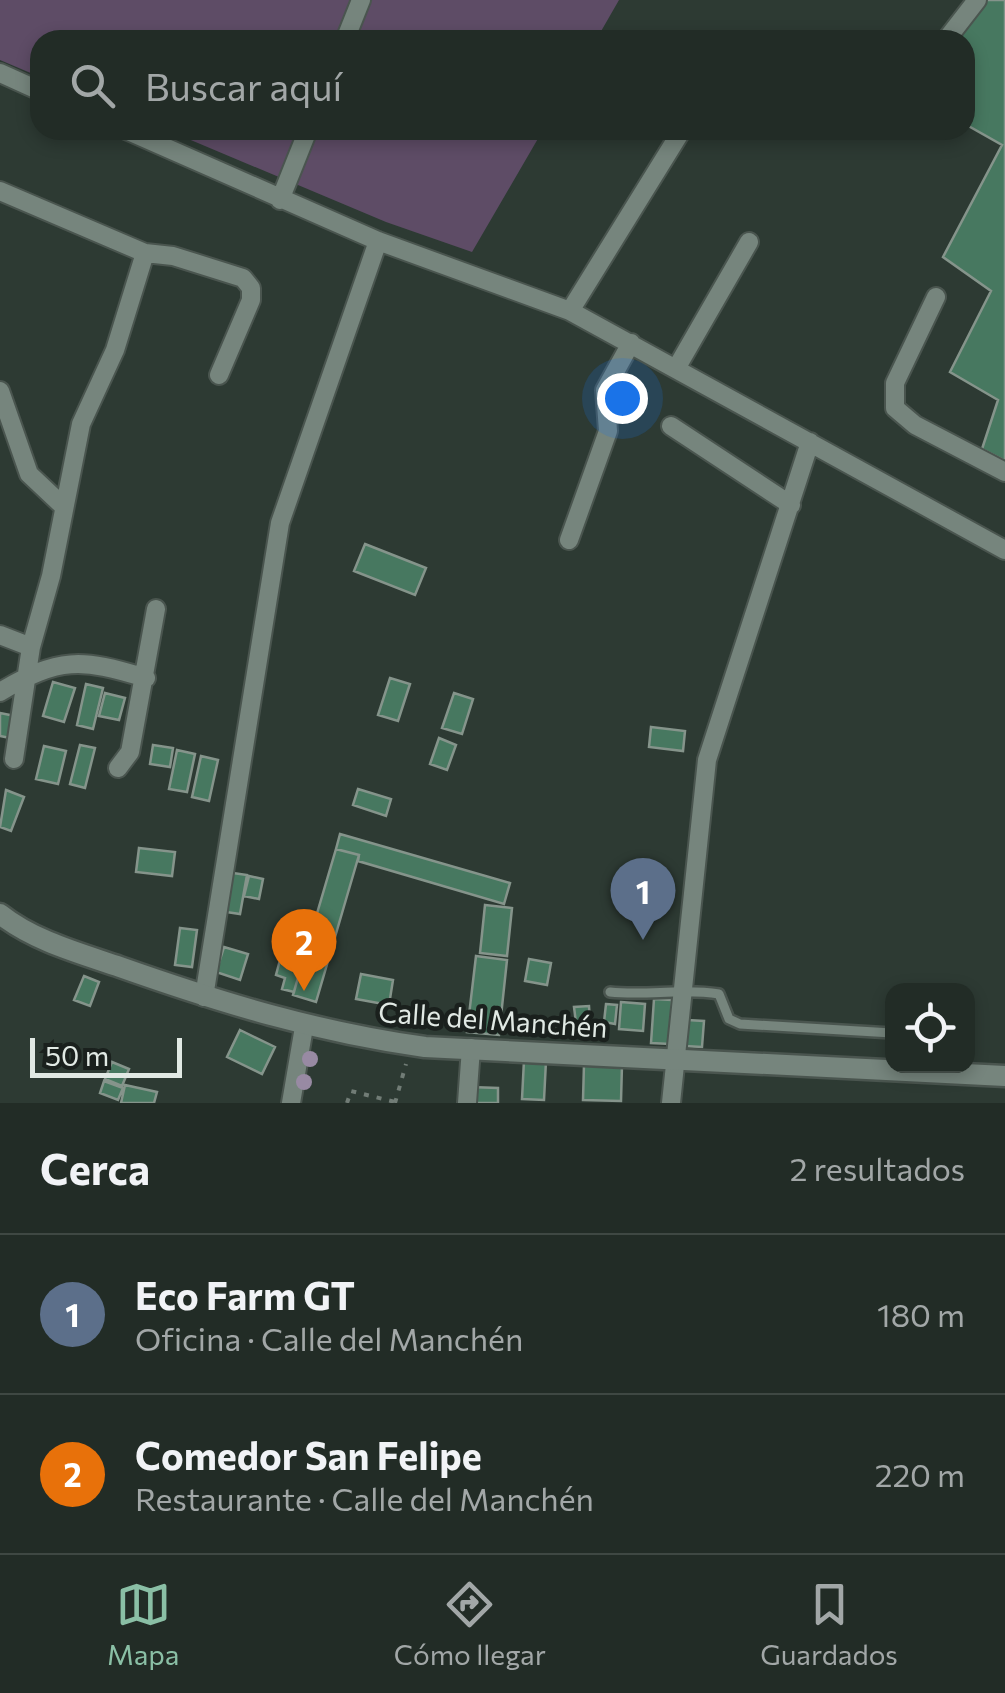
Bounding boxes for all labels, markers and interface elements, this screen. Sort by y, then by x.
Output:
search box [30,30,975,140]
icon: search [65,58,120,113]
text: Buscar aquí [145,62,342,109]
your location [597,373,648,424]
pin: 1 [610,858,676,940]
pin: 2 [272,908,336,991]
map controls [885,983,975,1073]
button: locate [885,983,975,1073]
street label: Calle del Manchén [377,994,609,1044]
scale bar [30,1033,182,1078]
text: 50 m [45,1038,109,1072]
text: Cerca [40,1142,150,1194]
text: 2 resultados [790,1148,965,1188]
text: Eco Farm GT [135,1271,355,1318]
text: 1 [65,1294,80,1334]
text: 180 m [877,1294,965,1334]
text: Oficina · Calle del Manchén [135,1318,523,1358]
text: Comedor San Felipe [135,1431,482,1478]
text: 2 [63,1454,82,1494]
text: 220 m [875,1454,965,1494]
text: Restaurante · Calle del Manchén [135,1478,594,1518]
tab: Mapa [107,1577,180,1671]
tab: Cómo llegar [394,1577,546,1671]
tab: Guardados [760,1577,898,1671]

